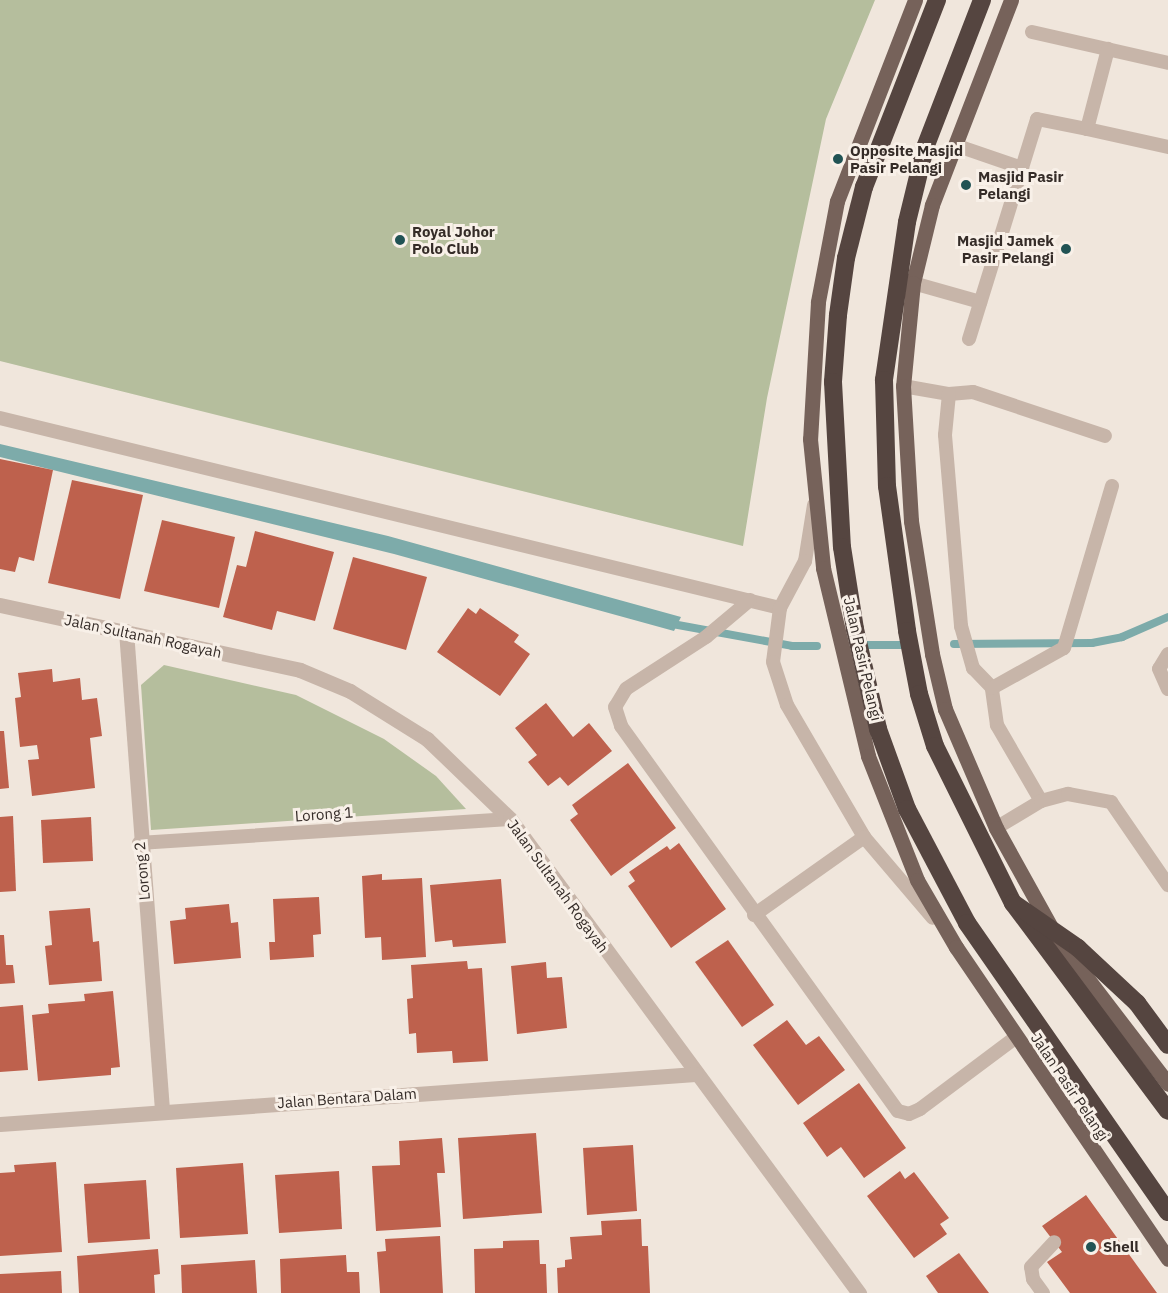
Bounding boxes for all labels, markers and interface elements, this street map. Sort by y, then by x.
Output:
place label: Opposite Masjid Pasir Pelangi [850,141,963,176]
marker: Opposite Masjid Pasir Pelangi [831,152,845,166]
place label: Masjid Pasir Pelangi [978,167,1064,202]
marker: Masjid Pasir Pelangi [959,178,973,192]
place label: Royal Johor Polo Club [412,222,495,257]
place label: Masjid Jamek Pasir Pelangi [957,231,1054,266]
marker: Royal Johor Polo Club [393,233,407,247]
marker: Masjid Jamek Pasir Pelangi [1059,242,1073,256]
street label: Jalan Pasir Pelangi [840,596,886,722]
street label: Jalan Sultanah Rogayah [63,611,223,661]
street label: Lorong 1 [294,803,354,825]
street label: Jalan Sultanah Rogayah [504,816,612,956]
street label: Lorong 2 [130,841,154,901]
street label: Jalan Pasir Pelangi [1027,1030,1113,1144]
street label: Jalan Bentara Dalam [277,1084,417,1112]
place label: Shell [1103,1238,1139,1256]
marker: Shell [1084,1240,1098,1254]

